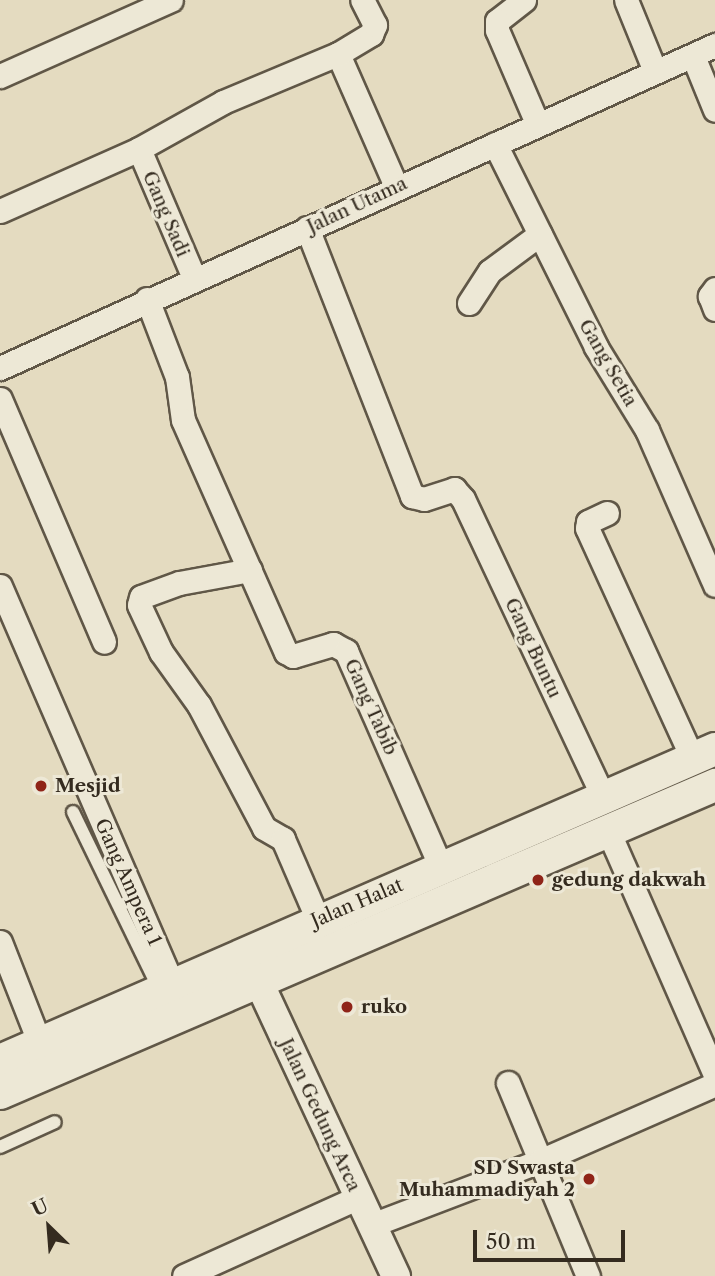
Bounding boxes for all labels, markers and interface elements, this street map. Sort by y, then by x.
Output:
street label: Gang Sadi [138,168,194,260]
street label: Jalan Utama [303,172,411,238]
street label: Gang Setia [574,315,642,411]
street label: Gang Buntu [500,594,566,702]
street label: Gang Tabib [340,655,402,759]
place label: Mesjid [55,775,121,797]
marker: Mesjid [33,778,49,794]
street label: Gang Ampera 1 [90,815,166,949]
place label: gedung dakwah [552,869,706,891]
marker: gedung dakwah [530,872,546,888]
street label: Jalan Halat [308,873,406,933]
place label: ruko [361,996,407,1018]
marker: ruko [339,999,355,1015]
street label: Jalan Gedung Arca [274,1034,366,1196]
place label: SD Swasta Muhammadiyah 2 [399,1157,575,1201]
marker: SD Swasta Muhammadiyah 2 [581,1171,597,1187]
north arrow [14,1192,84,1262]
text: U [28,1194,52,1221]
scale bar [477,1216,629,1260]
text: 50 m [486,1229,536,1254]

